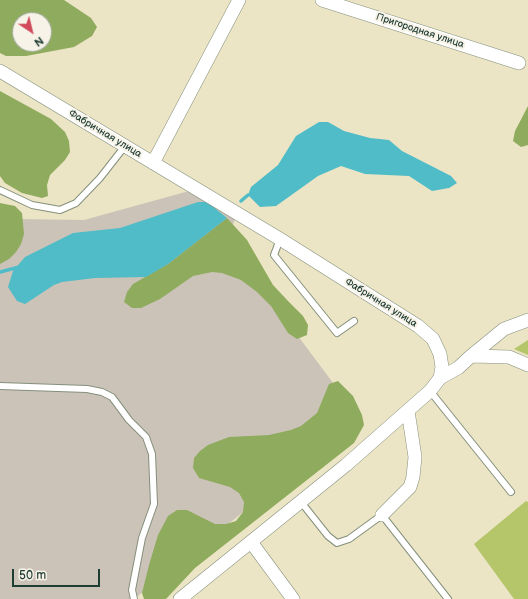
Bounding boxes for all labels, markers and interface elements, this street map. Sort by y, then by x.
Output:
street label: Пригородная улица [375,11,465,51]
north arrow [12,12,52,52]
text: N [31,34,46,49]
street label: Фабричная улица [66,107,144,161]
street label: Фабричная улица [343,276,419,330]
scale bar [14,561,102,587]
text: 50 m [19,568,46,583]

